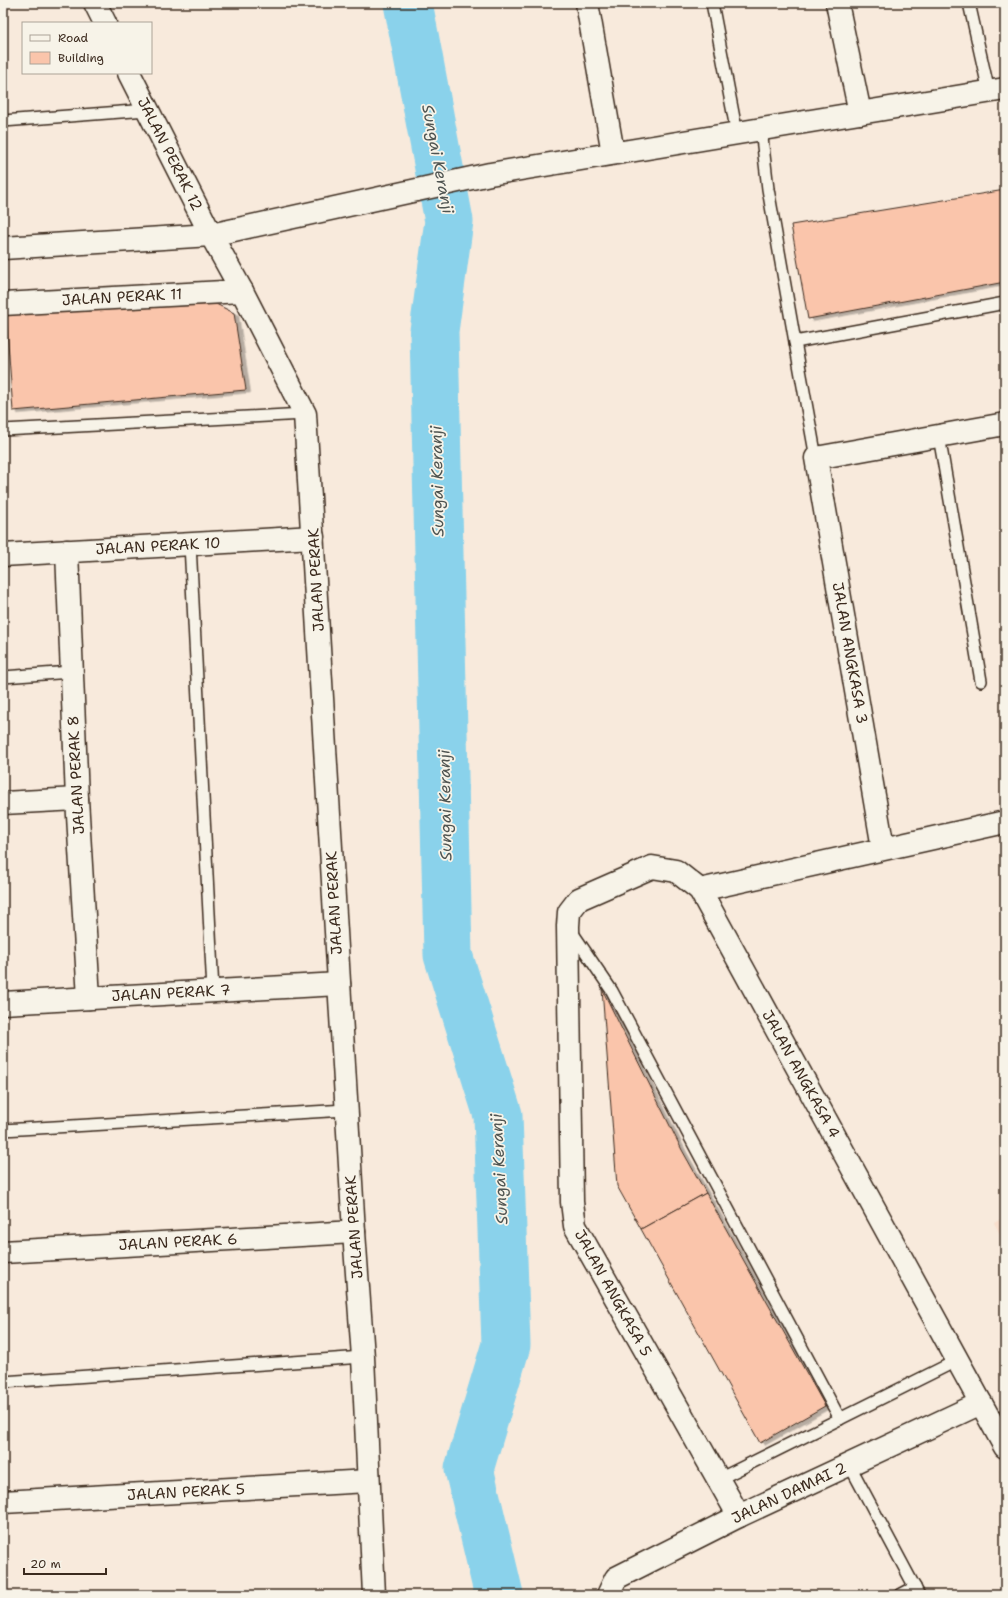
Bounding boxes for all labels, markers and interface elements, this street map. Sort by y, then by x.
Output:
legend [22,22,152,74]
text: Road [58,30,89,46]
text: Building [58,50,104,66]
street label: JALAN PERAK 12 [133,94,207,214]
water label: Sungai Keranji [417,102,459,216]
street label: JALAN PERAK 11 [61,284,183,310]
water label: Sungai Keranji [426,425,448,537]
street label: JALAN PERAK [303,527,329,632]
street label: JALAN PERAK 10 [95,533,221,559]
street label: JALAN ANGKASA 3 [828,581,872,725]
street label: JALAN PERAK 8 [63,715,89,835]
water label: Sungai Keranji [434,749,456,861]
street label: JALAN PERAK [321,850,347,955]
street label: JALAN PERAK 7 [111,980,231,1006]
street label: JALAN ANGKASA 4 [757,1006,845,1142]
water label: Sungai Keranji [486,1113,512,1225]
street label: JALAN PERAK [340,1174,368,1279]
street label: JALAN ANGKASA 5 [570,1226,656,1360]
street label: JALAN PERAK 6 [118,1229,238,1255]
street label: JALAN DAMAI 2 [728,1458,850,1528]
street label: JALAN PERAK 5 [127,1479,245,1505]
scale bar [24,1550,106,1576]
text: 20 m [30,1556,61,1572]

